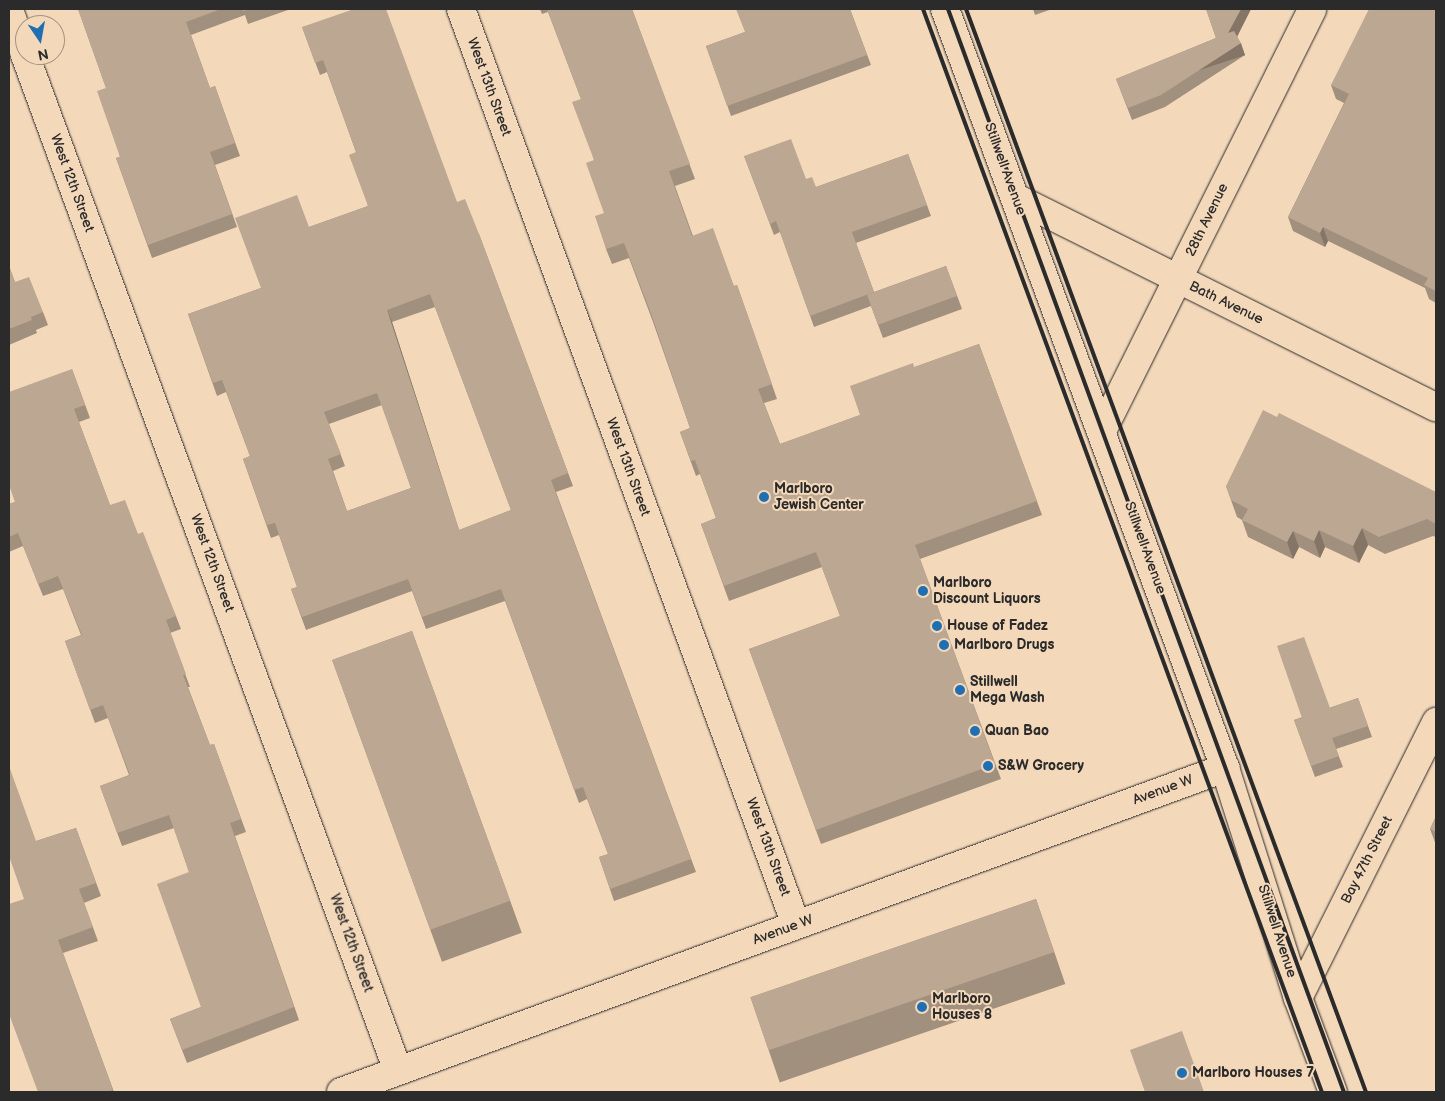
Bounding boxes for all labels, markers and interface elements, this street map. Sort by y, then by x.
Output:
north arrow [15,15,65,65]
street label: West 13th Street [463,35,515,139]
text: N [36,45,50,64]
street label: Stillwell Avenue [981,121,1029,217]
street label: West 12th Street [46,132,98,234]
street label: 28th Avenue [1182,181,1232,259]
street label: Bath Avenue [1186,278,1266,328]
street label: West 13th Street [602,415,654,519]
place label: Marlboro Jewish Center [774,481,864,514]
marker: Marlboro Jewish Center [758,491,770,503]
street label: Stillwell Avenue [1121,500,1169,596]
street label: West 12th Street [186,512,238,614]
place label: Marlboro Discount Liquors [933,575,1041,608]
marker: Marlboro Discount Liquors [917,585,929,597]
place label: House of Fadez [947,618,1048,634]
marker: House of Fadez [931,620,943,632]
place label: Marlboro Drugs [954,637,1054,653]
marker: Marlboro Drugs [938,639,950,651]
place label: Stillwell Mega Wash [970,674,1045,706]
marker: Stillwell Mega Wash [954,684,966,696]
place label: Quan Bao [985,723,1049,739]
marker: Quan Bao [969,725,981,737]
place label: S&W Grocery [998,758,1084,774]
marker: S&W Grocery [982,760,994,772]
street label: Avenue W [1130,771,1196,809]
street label: West 13th Street [742,795,794,899]
street label: Bay 47th Street [1337,813,1397,907]
street label: Stillwell Avenue [1254,882,1300,980]
street label: West 12th Street [325,892,377,994]
street label: Avenue W [750,911,816,949]
place label: Marlboro Houses 8 [932,991,992,1024]
marker: Marlboro Houses 8 [916,1001,928,1013]
place label: Marlboro Houses 7 [1192,1065,1314,1081]
marker: Marlboro Houses 7 [1176,1067,1188,1079]

